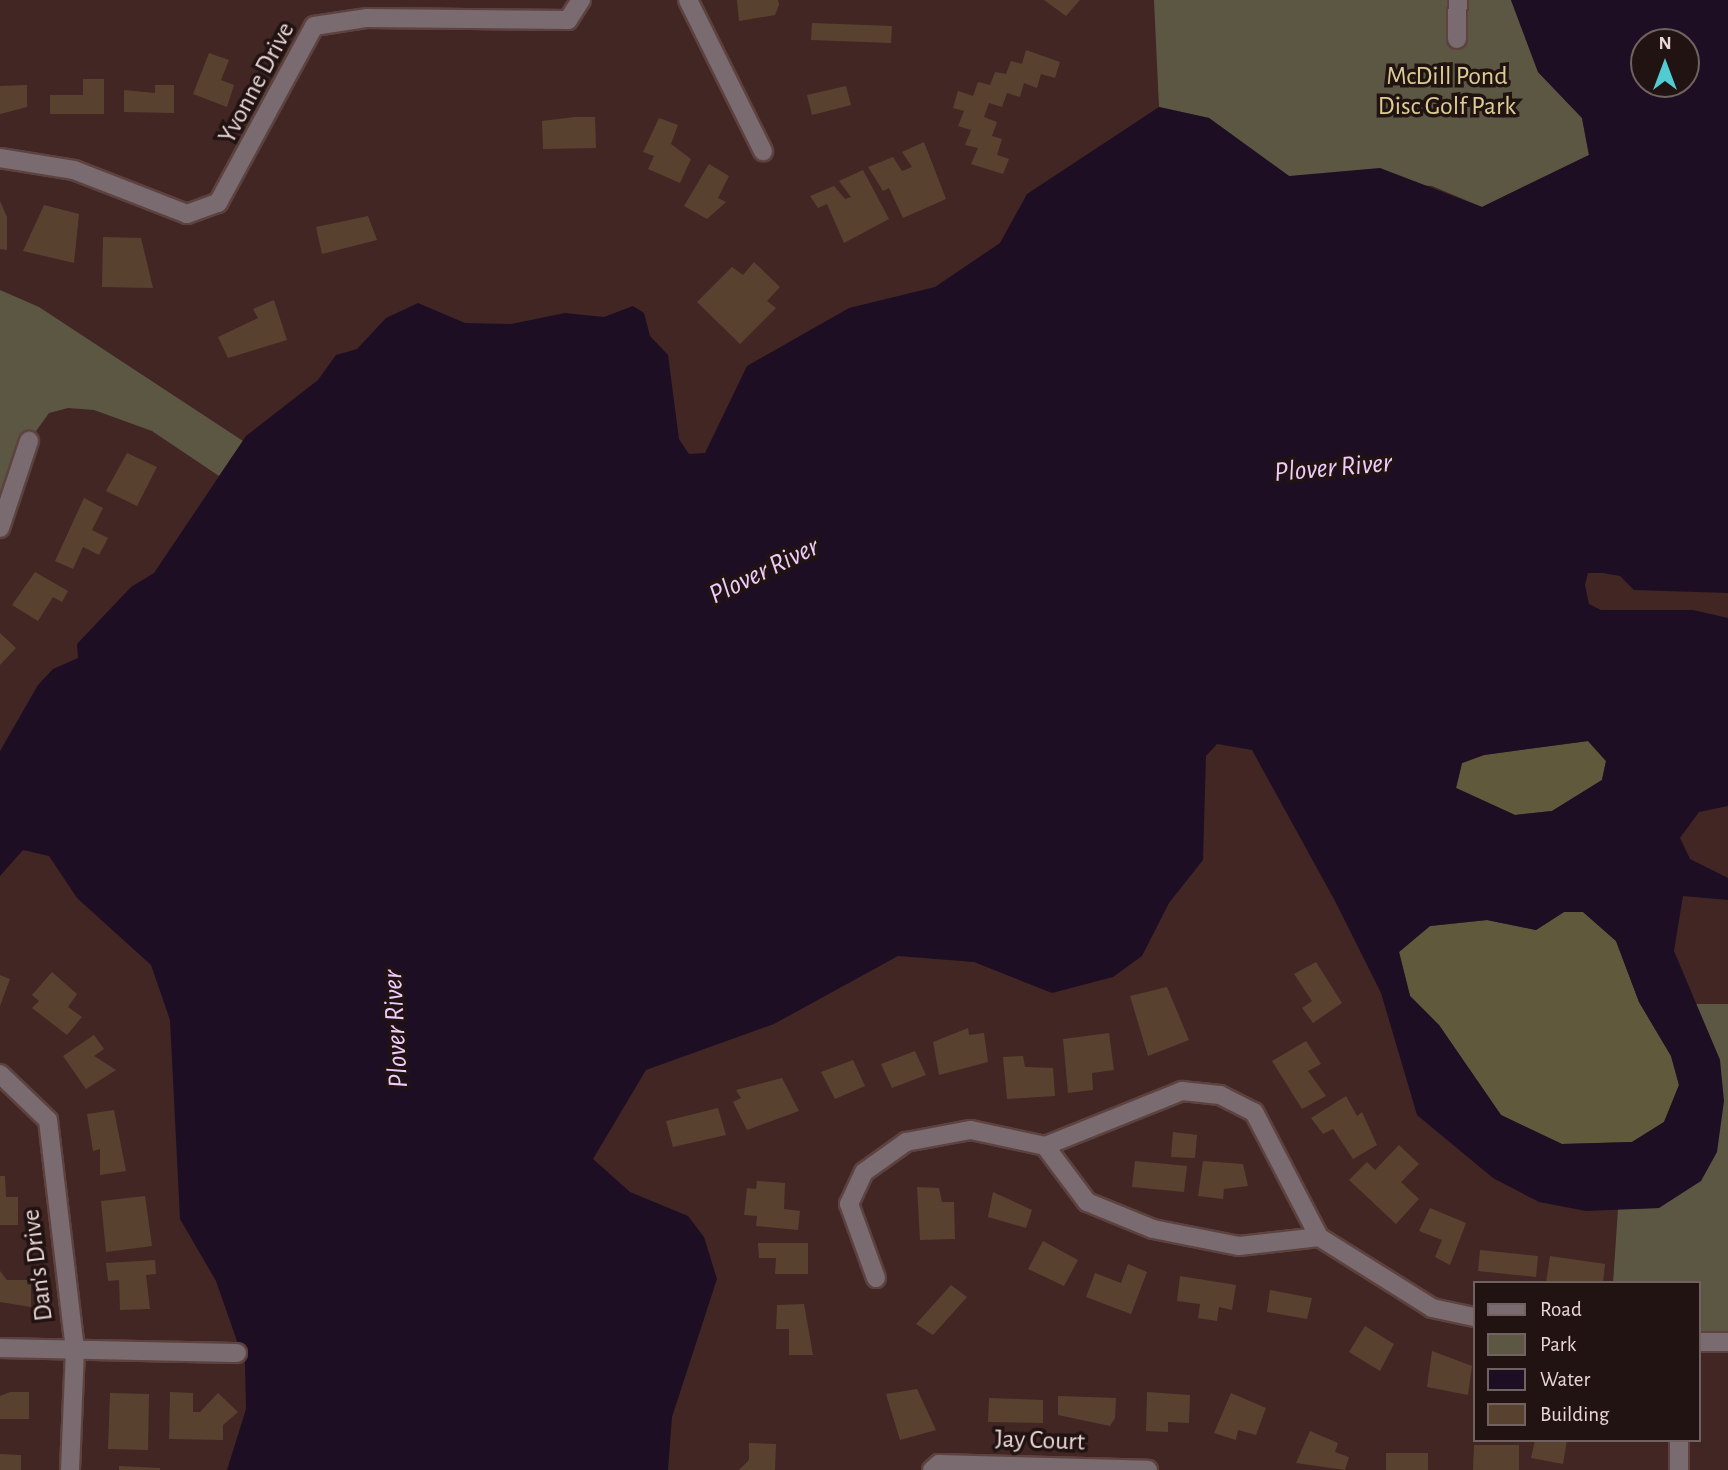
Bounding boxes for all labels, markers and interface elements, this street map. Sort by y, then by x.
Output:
street label: Yvonne Drive [212,17,302,149]
north arrow [1630,28,1700,98]
text: N [1658,34,1672,53]
park label: McDill Pond Disc Golf Park [1378,61,1516,122]
water label: Plover River [1273,446,1393,490]
water label: Plover River [703,530,825,612]
water label: Plover River [376,969,416,1089]
street label: Dan's Drive [16,1207,60,1323]
legend [1472,1281,1700,1442]
text: Road [1540,1299,1582,1320]
text: Park [1540,1334,1576,1355]
text: Water [1540,1369,1590,1390]
text: Building [1540,1404,1609,1425]
street label: Jay Court [994,1424,1086,1458]

